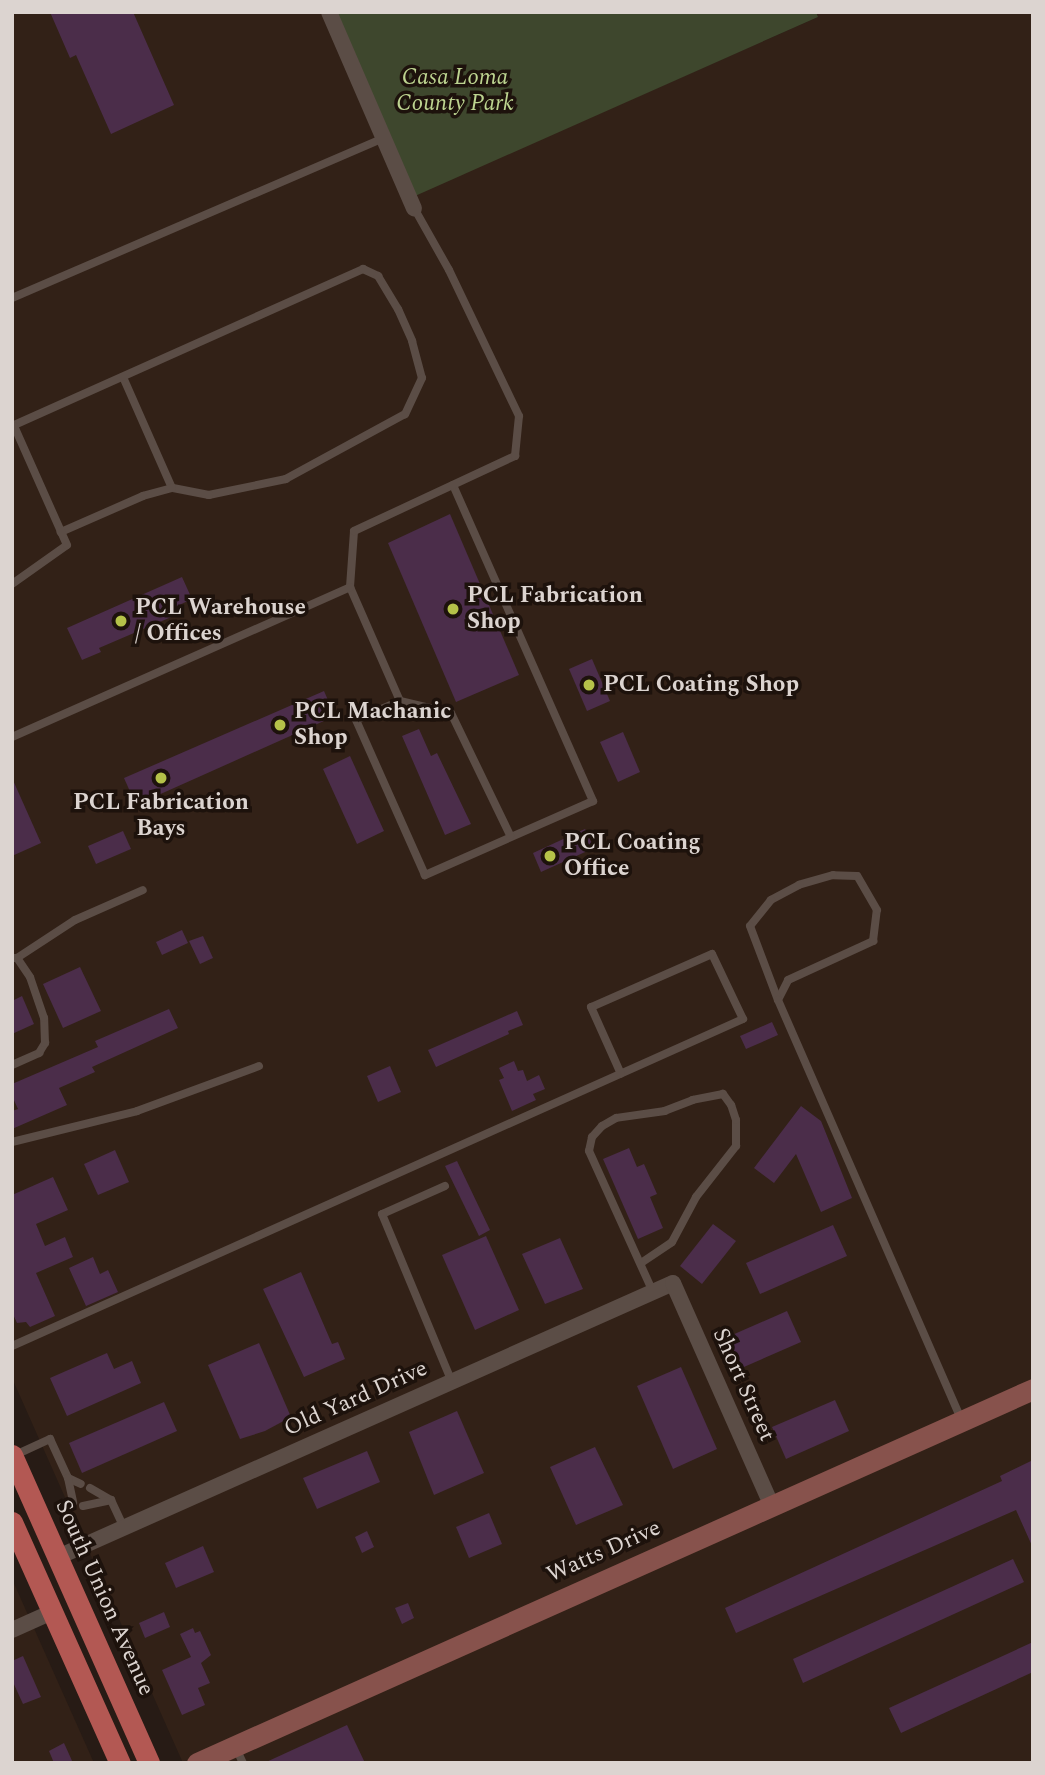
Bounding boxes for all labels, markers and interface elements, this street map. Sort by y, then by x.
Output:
park label: Casa Loma County Park [396,64,514,118]
place label: PCL Fabrication Shop [467,582,643,636]
place label: PCL Warehouse / Offices [135,594,306,648]
marker: PCL Fabrication Shop [445,601,461,617]
marker: PCL Warehouse / Offices [113,613,129,629]
place label: PCL Coating Shop [603,671,799,699]
marker: PCL Coating Shop [581,677,597,693]
place label: PCL Machanic Shop [294,698,451,752]
marker: PCL Machanic Shop [272,717,288,733]
marker: PCL Fabrication Bays [153,770,169,786]
place label: PCL Fabrication Bays [73,789,249,843]
place label: PCL Coating Office [564,829,701,883]
marker: PCL Coating Office [542,848,558,864]
street label: Short Street [706,1324,780,1446]
street label: Old Yard Drive [280,1355,432,1443]
street label: South Union Avenue [48,1496,160,1700]
street label: Watts Drive [543,1515,665,1589]

